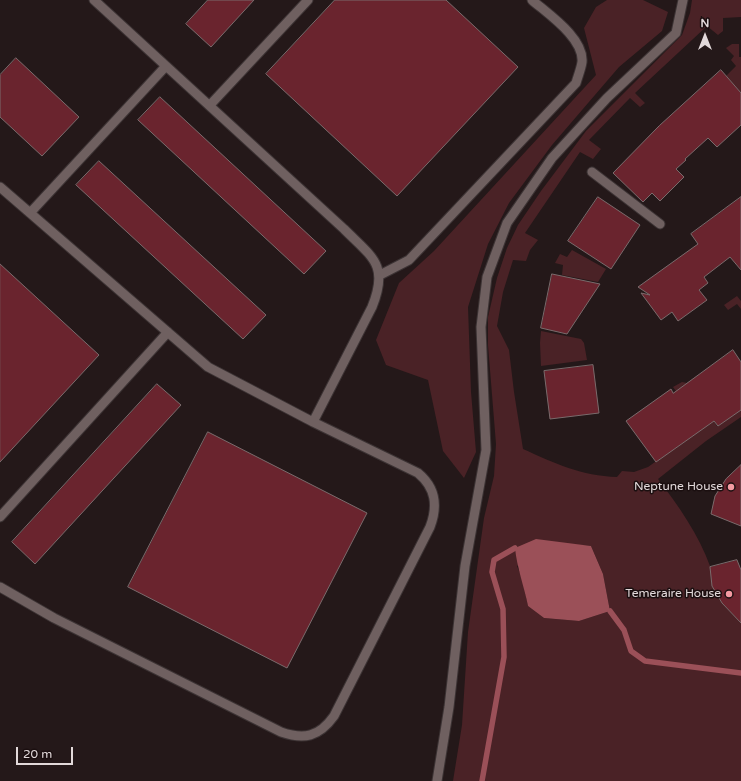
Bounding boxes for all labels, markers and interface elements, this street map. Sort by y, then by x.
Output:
north arrow [685,16,725,56]
text: N [701,17,709,30]
place label: Neptune House [634,480,723,494]
marker: Neptune House [726,482,736,492]
place label: Temeraire House [625,587,721,601]
marker: Temeraire House [724,589,734,599]
scale bar [18,739,75,765]
text: 20 m [23,747,52,761]

